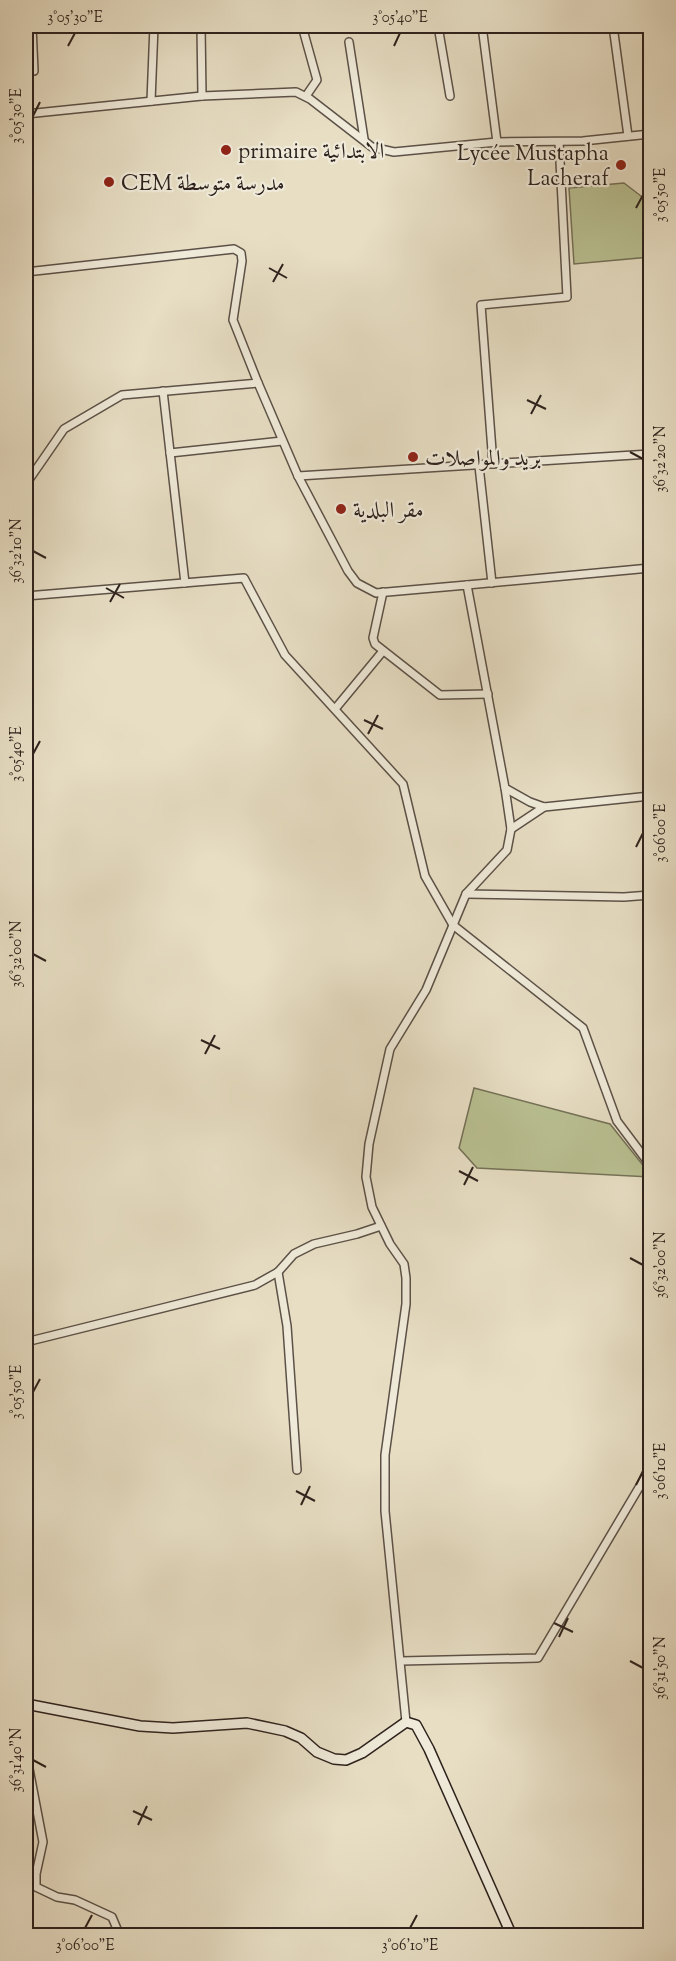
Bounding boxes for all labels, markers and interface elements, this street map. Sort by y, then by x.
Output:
text: 3°05'30"E [47,8,103,29]
text: 3°05'40"E [372,8,428,29]
text: 3°05'30"E [7,88,28,144]
place label: primaire الابتدائية [238,137,384,169]
place label: Lycée Mustapha Lacheraf [457,139,610,196]
marker: primaire الابتدائية [219,143,233,157]
marker: Lycée Mustapha Lacheraf [614,158,628,172]
text: 3°05'50"E [651,168,672,222]
place label: CEM مدرسة متوسطة [121,169,285,201]
marker: CEM مدرسة متوسطة [102,175,116,189]
text: 36°32'20"N [651,426,672,492]
place label: بريد والمواصلات [425,444,541,476]
marker: بريد والمواصلات [406,450,420,464]
place label: مقر البلدية [353,496,423,528]
marker: مقر البلدية [334,502,348,516]
text: 36°32'10"N [7,519,28,583]
text: 3°05'40"E [7,726,28,782]
text: 3°06'00"E [651,804,672,862]
text: 36°32'00"N [7,920,28,987]
text: 36°32'00"N [651,1231,672,1298]
text: 3°05'50"E [7,1365,28,1419]
text: 3°06'10"E [651,1443,672,1499]
text: 36°31'50"N [651,1636,672,1700]
text: 36°31'40"N [7,1728,28,1792]
text: 3°06'00"E [56,1936,114,1957]
text: 3°06'10"E [382,1936,438,1957]

